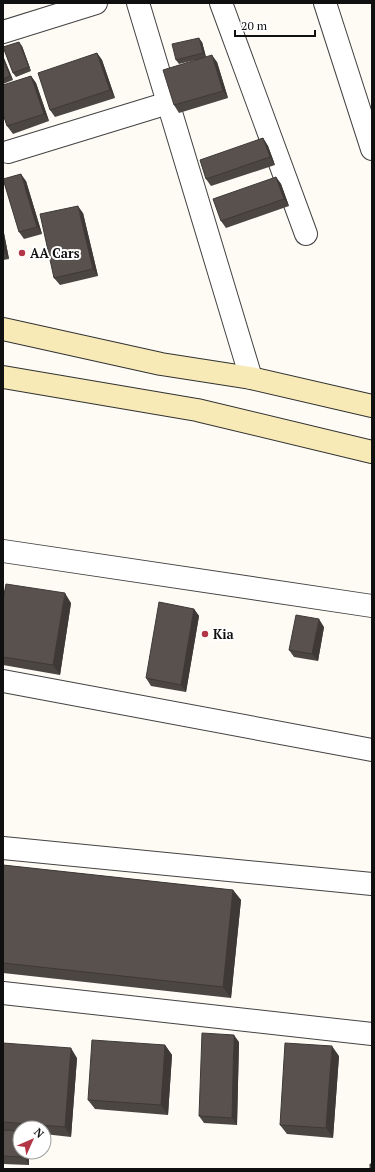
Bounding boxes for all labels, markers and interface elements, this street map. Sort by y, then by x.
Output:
scale bar [235,12,315,38]
text: 20 m [241,18,268,33]
place label: AA Cars [30,244,80,262]
marker: AA Cars [17,248,27,258]
place label: Kia [213,625,235,643]
marker: Kia [200,629,210,639]
north arrow [12,1120,52,1160]
text: N [31,1125,47,1141]

